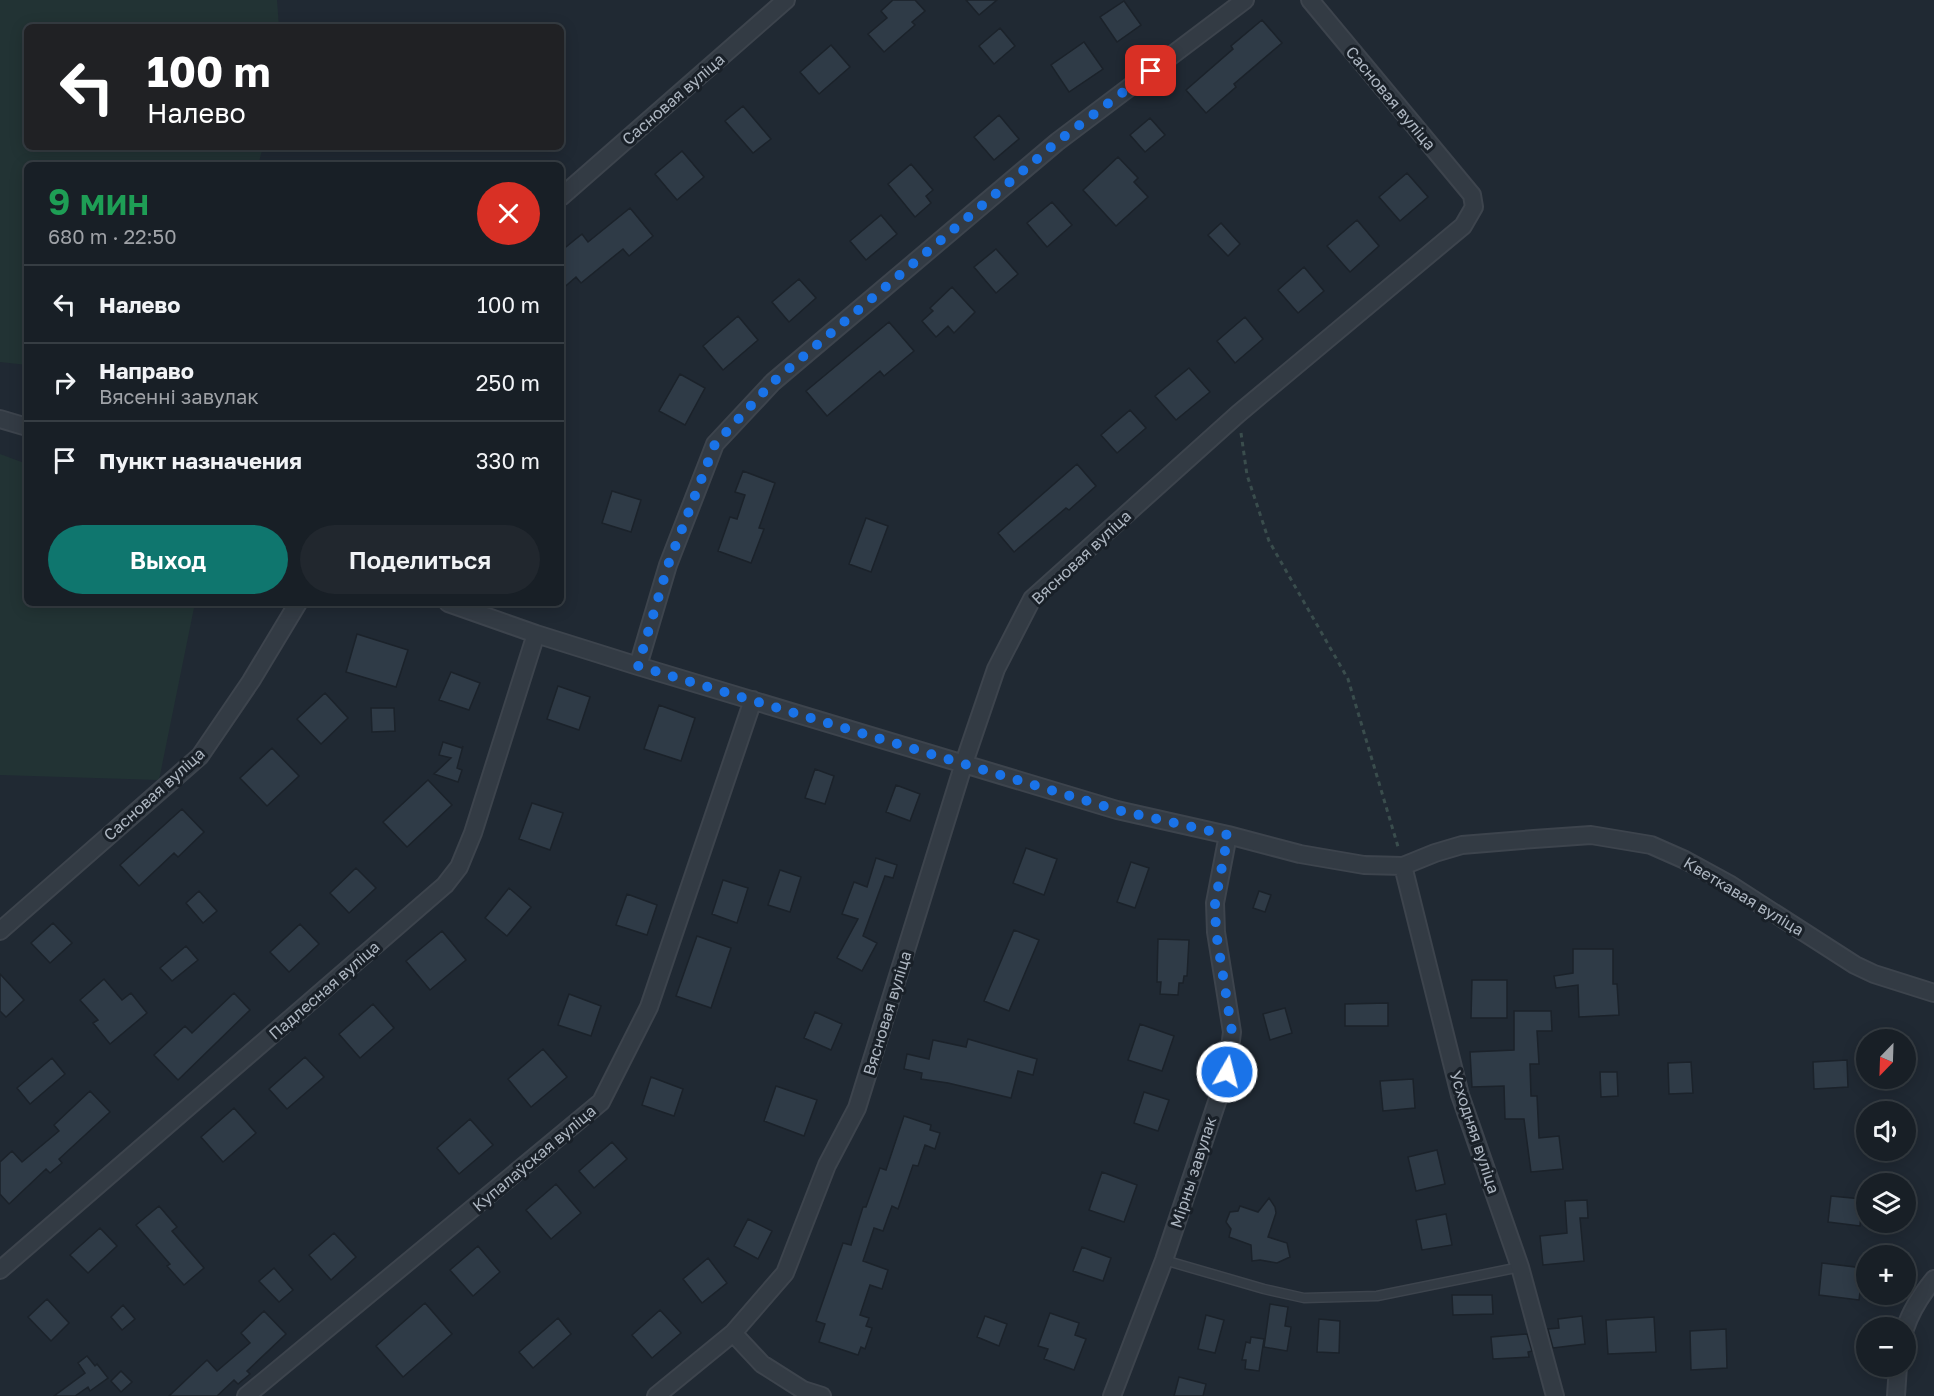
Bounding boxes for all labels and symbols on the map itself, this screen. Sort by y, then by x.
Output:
street label: Сасновая вуліца [1342,42,1440,154]
pin [1125,45,1176,96]
street label: Сасновая вуліца [618,49,728,149]
street label: Вясновая вуліца [1027,506,1135,608]
street label: Сасновая вуліца [99,743,209,845]
street label: Кветкавая вуліца [1680,852,1808,940]
street label: Падлесная вуліца [264,936,384,1044]
street label: Вясновая вуліца [859,948,915,1078]
north arrow [1856,1029,1916,1089]
position arrow [1195,1040,1259,1104]
street label: Усходняя вуліца [1446,1068,1504,1196]
street label: Купалаўская вуліца [468,1101,600,1215]
street label: Мірны завулак [1166,1114,1220,1230]

